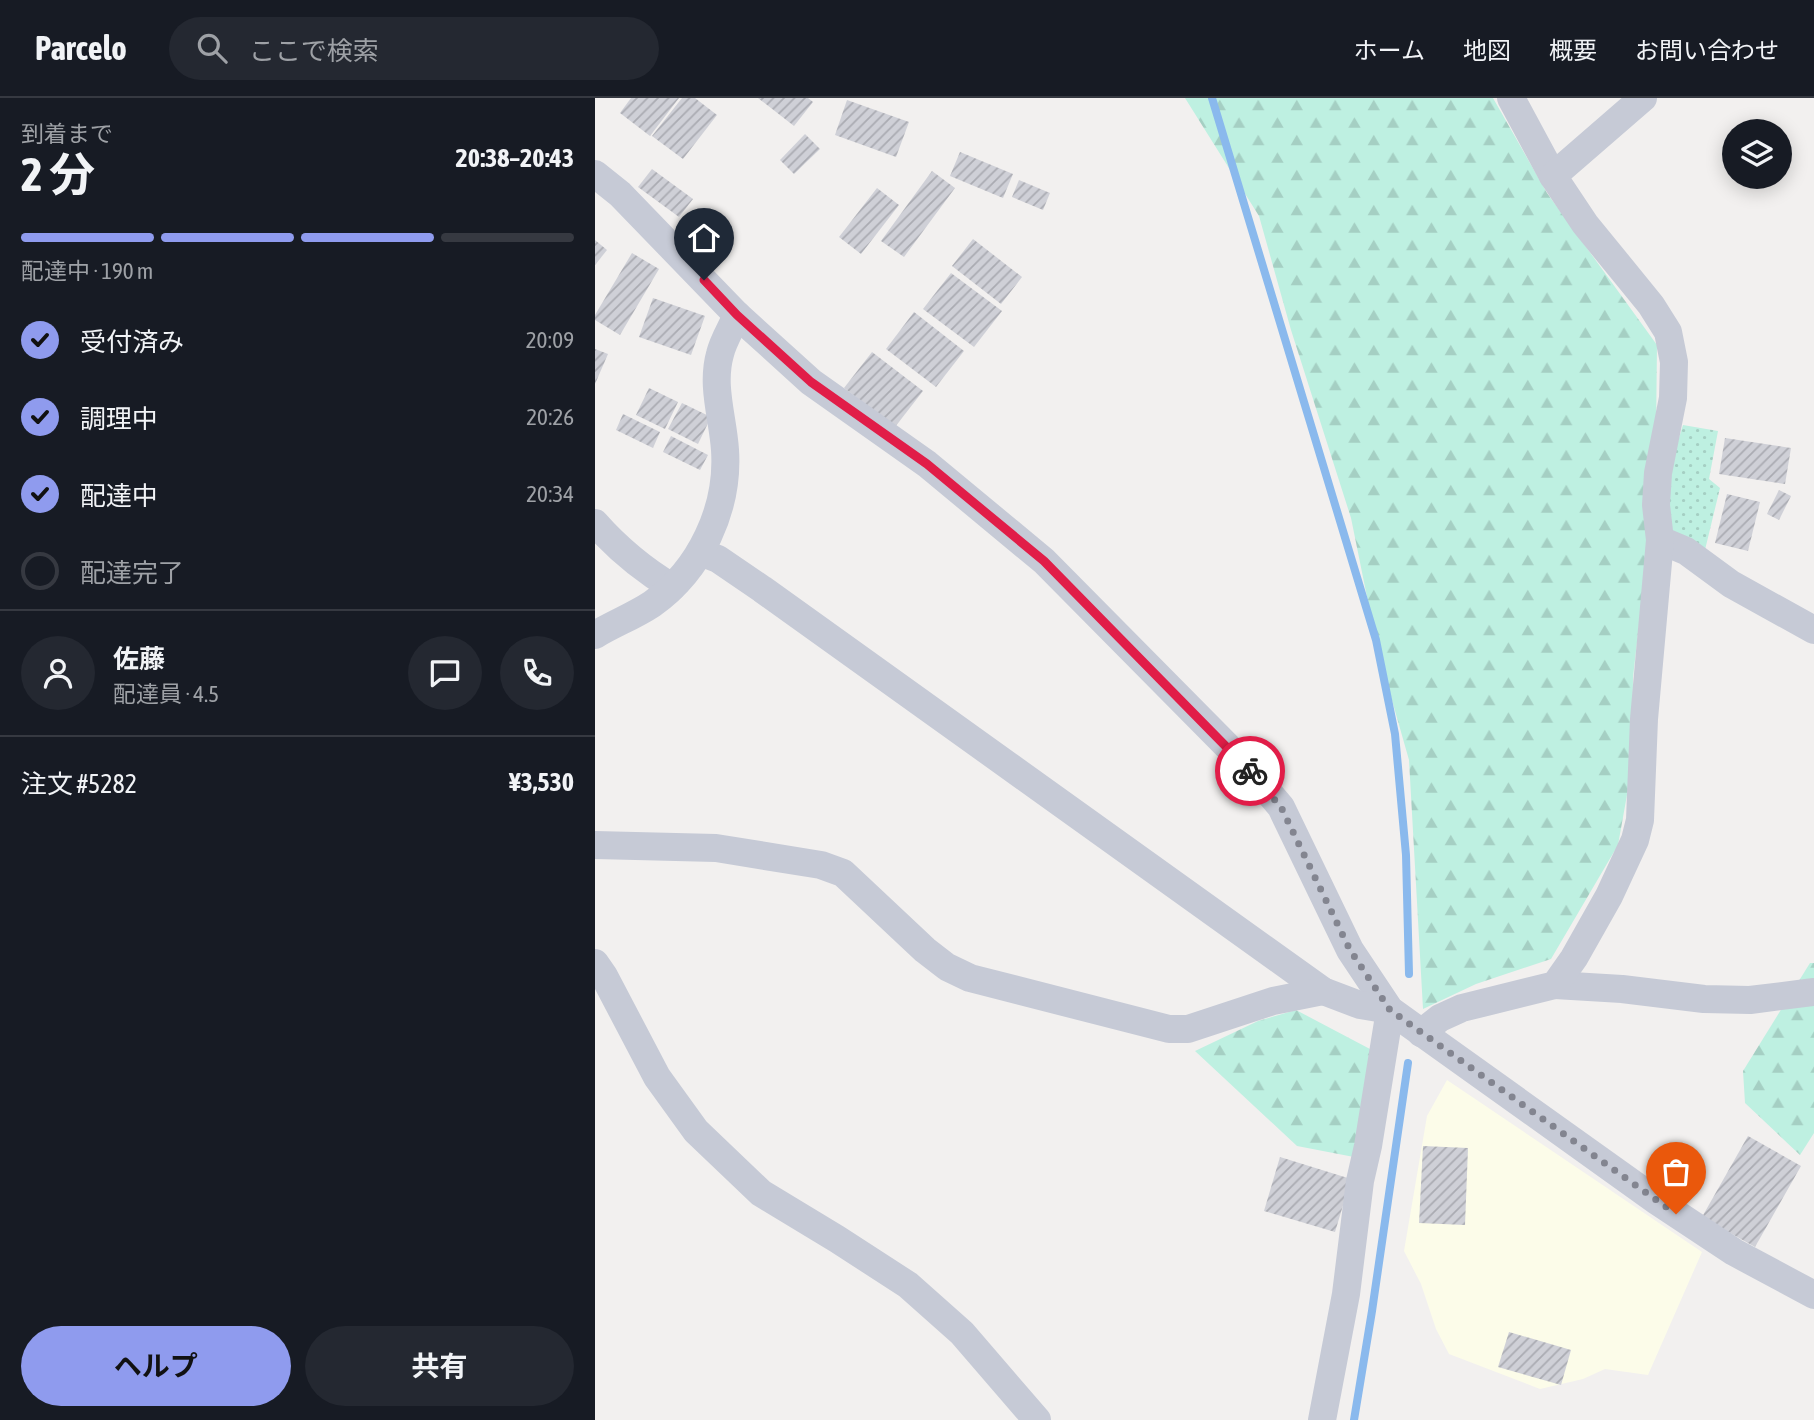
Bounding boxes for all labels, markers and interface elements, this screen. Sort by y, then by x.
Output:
search box [169,17,659,80]
text: Parcelo [35,29,127,67]
icon: search [193,29,231,67]
text: ここで検索 [249,36,379,66]
text: ホーム [1354,37,1425,64]
text: 地図 [1463,37,1511,64]
text: 概要 [1549,37,1597,64]
text: お問い合わせ [1635,37,1779,64]
map controls [1722,119,1792,189]
button: layers [1722,119,1792,189]
text: 到着まで [21,121,113,147]
text: 20:38–20:43 [456,143,574,173]
text: 2 分 [21,148,95,201]
pin [674,208,734,280]
icon: home [685,219,723,257]
text: 配達中 · 190 m [21,258,153,284]
icon: check [21,321,59,359]
text: 受付済み [80,327,184,357]
text: 20:09 [526,327,574,353]
icon: check [21,398,59,436]
text: 調理中 [80,404,158,434]
text: 20:26 [526,404,574,430]
icon: check [21,475,59,513]
text: 配達中 [80,481,158,511]
text: 20:34 [526,481,574,507]
text: 配達完了 [80,558,184,588]
button: person [21,636,95,710]
button: chat [408,636,482,710]
button: phone [500,636,574,710]
text: 佐藤 [113,644,165,674]
text: 配達員 · 4.5 [113,681,219,707]
courier [1215,736,1285,806]
icon: bike [1231,752,1269,790]
text: ¥3,530 [509,767,574,797]
text: 注文 #5282 [21,769,137,799]
pin [1646,1142,1706,1214]
icon: bag [1657,1153,1695,1191]
button: ヘルプ [21,1326,291,1406]
button: 共有 [305,1326,574,1406]

